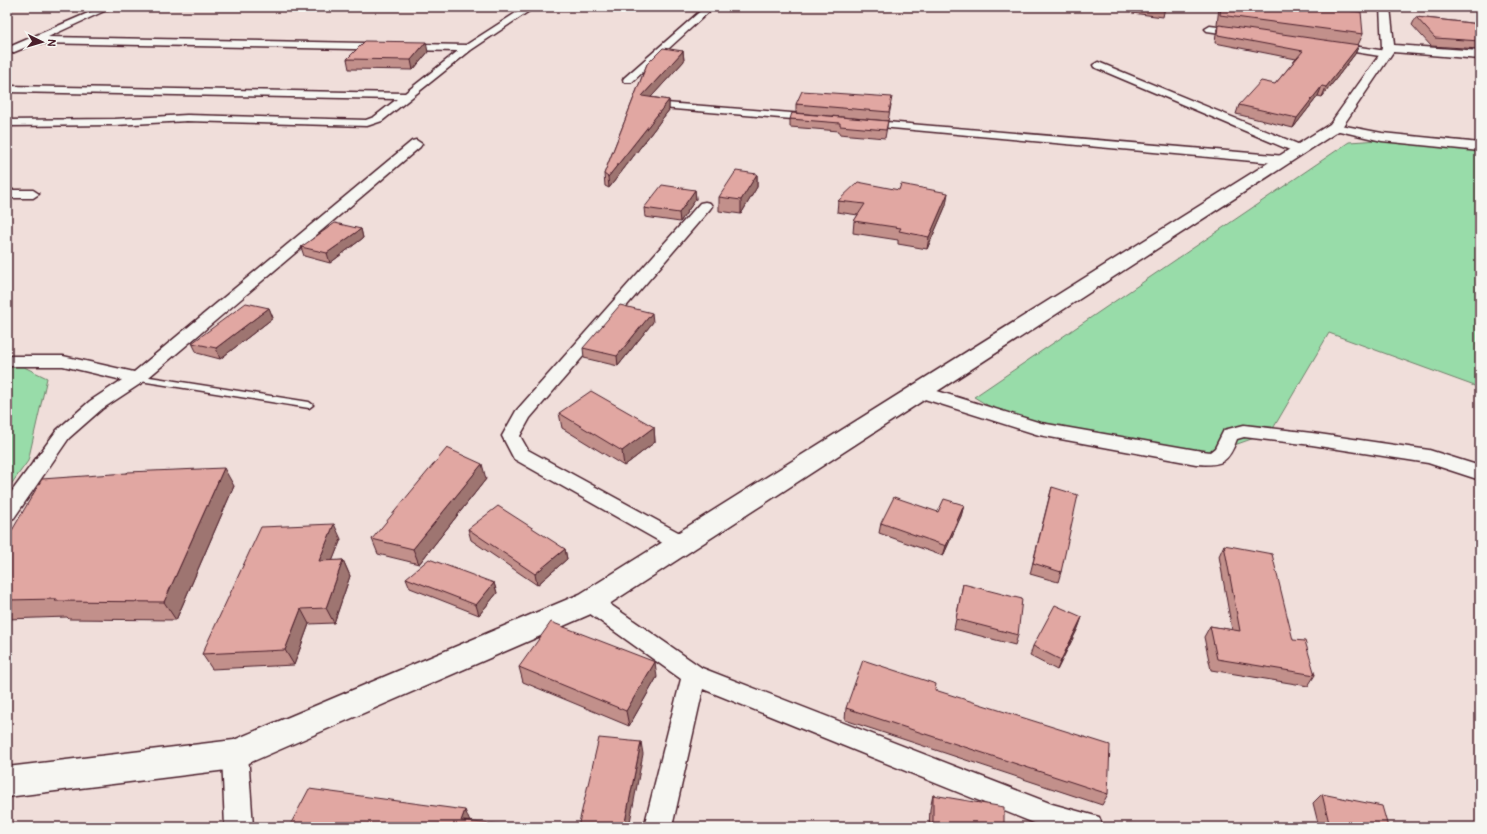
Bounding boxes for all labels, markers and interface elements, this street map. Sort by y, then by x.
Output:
north arrow [22,22,62,62]
text: N [45,39,58,48]

